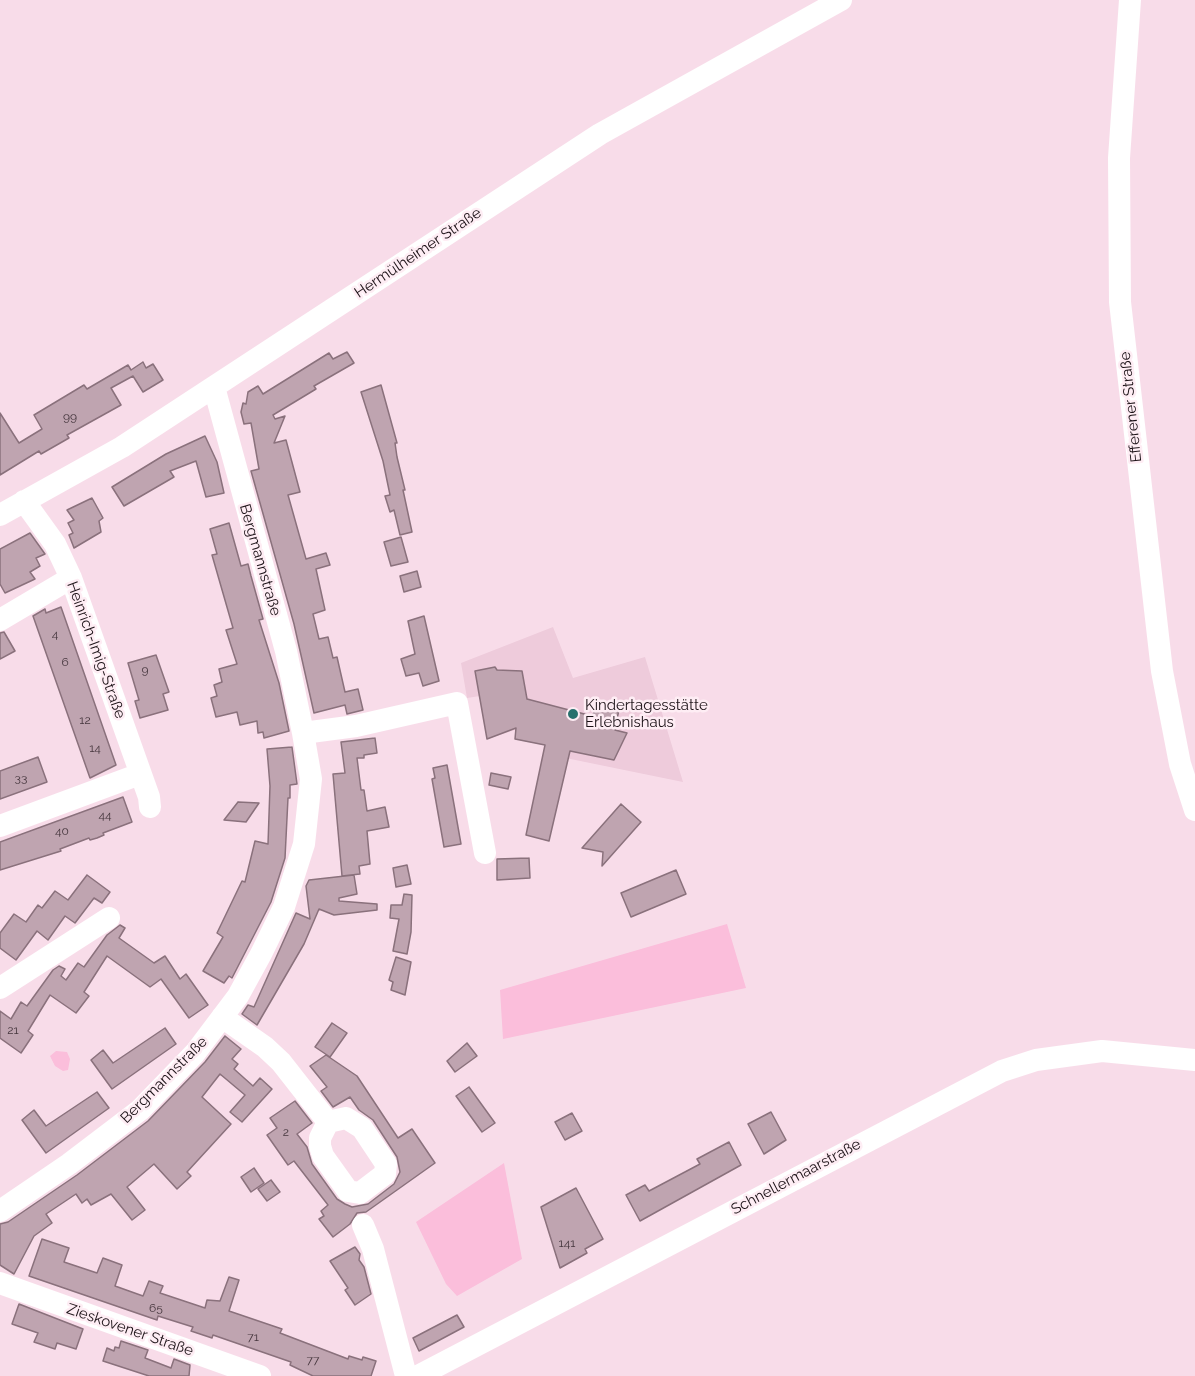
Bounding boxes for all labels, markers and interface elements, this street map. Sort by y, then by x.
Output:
street label: Hermülheimer Straße [351,204,485,302]
street label: Efferener Straße [1116,351,1146,463]
house number: 99 [63,410,77,424]
street label: Bergmannstraße [235,502,285,618]
street label: Heinrich-Imig-Straße [63,579,129,721]
house number: 4 [52,627,58,641]
house number: 6 [61,655,69,669]
house number: 9 [141,663,149,677]
place label: Kindertagesstätte Erlebnishaus [585,696,708,731]
marker: Kindertagesstätte Erlebnishaus [566,707,580,721]
house number: 12 [79,713,91,727]
house number: 14 [89,741,101,755]
house number: 33 [15,771,27,785]
house number: 44 [98,808,112,822]
house number: 40 [55,824,69,838]
house number: 21 [7,1023,19,1037]
street label: Bergmannstraße [117,1033,211,1127]
house number: 2 [283,1125,289,1139]
street label: Schnellermaarstraße [728,1135,864,1219]
house number: 141 [559,1236,575,1250]
street label: Zieskovener Straße [64,1300,196,1360]
house number: 65 [149,1301,163,1315]
house number: 71 [247,1330,259,1344]
house number: 77 [307,1353,319,1367]

